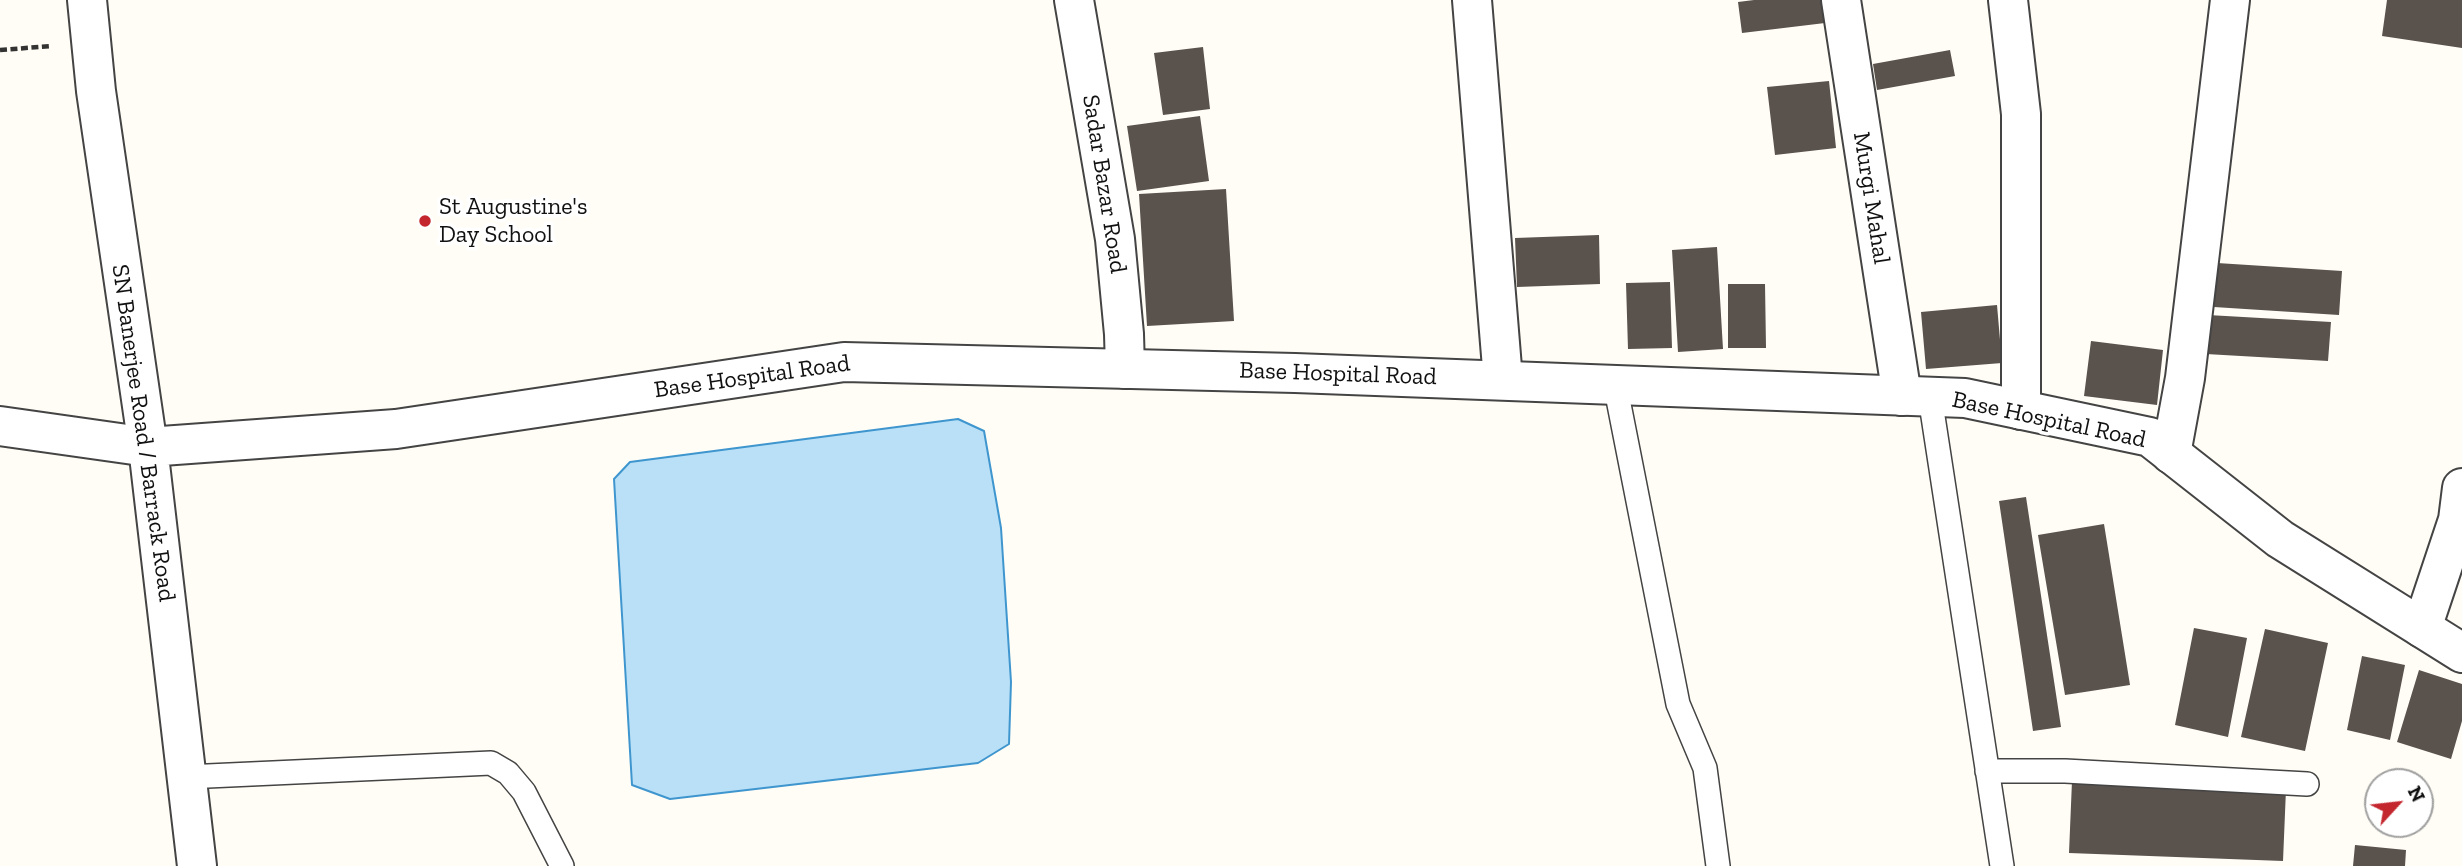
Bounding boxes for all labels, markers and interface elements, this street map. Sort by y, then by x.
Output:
street label: Sadar Bazar Road [1076,93,1132,275]
street label: Murgi Mahal [1846,130,1896,266]
place label: St Augustine's Day School [439,193,587,249]
marker: St Augustine's Day School [417,213,433,229]
street label: SN Banerjee Road / Barrack Road [105,263,181,603]
street label: Base Hospital Road [652,349,852,405]
street label: Base Hospital Road [1239,356,1437,392]
street label: Base Hospital Road [1949,385,2149,455]
north arrow [2364,768,2434,838]
text: N [2403,782,2430,806]

